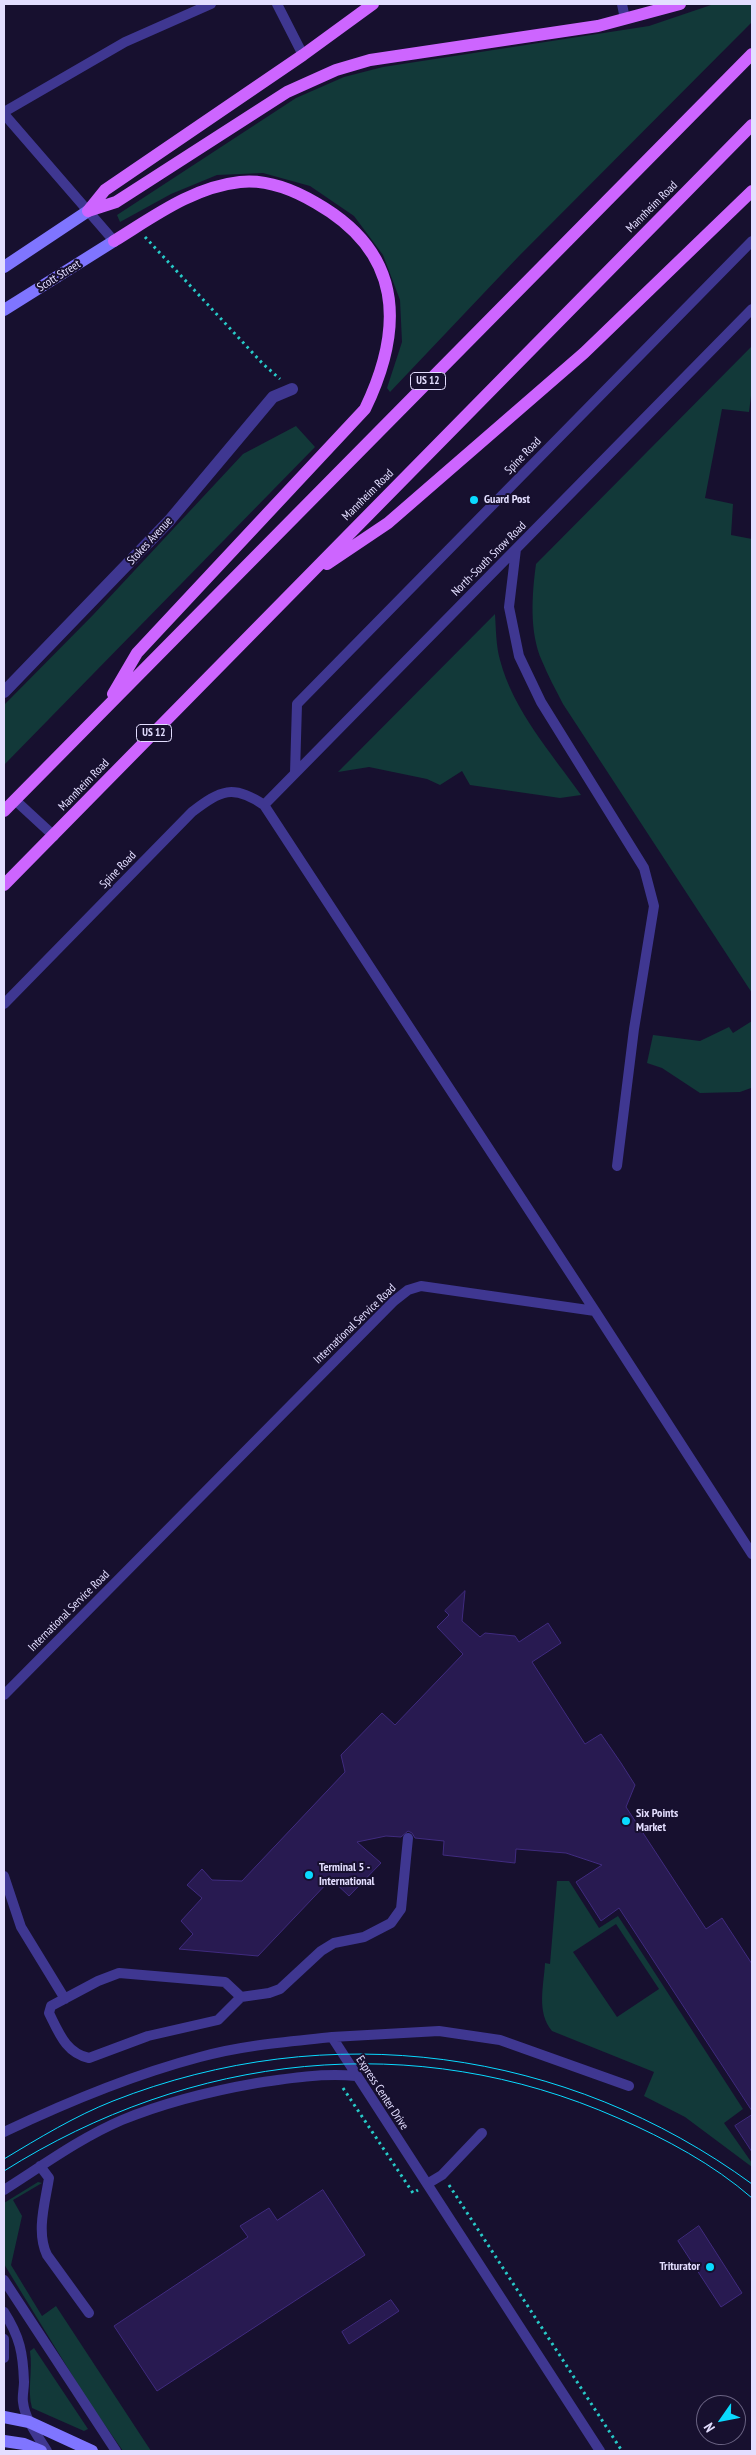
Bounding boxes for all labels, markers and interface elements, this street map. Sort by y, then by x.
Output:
street label: Mannheim Road [623,178,681,236]
street label: Scott Street [35,257,83,295]
road number: US 12 [410,372,446,390]
street label: Spine Road [502,434,544,478]
street label: Mannheim Road [339,466,397,524]
place label: Guard Post [484,493,530,507]
marker: Guard Post [468,494,480,506]
street label: Stokes Avenue [124,514,176,568]
street label: North-South Snow Road [449,519,529,599]
road number: US 12 [136,724,172,741]
street label: Mannheim Road [56,756,112,814]
street label: Spine Road [97,848,139,892]
street label: International Service Road [311,1281,399,1367]
street label: International Service Road [25,1567,113,1655]
place label: Six Points Market [636,1807,678,1835]
marker: Six Points Market [620,1815,632,1827]
place label: Terminal 5 - International [319,1861,375,1889]
marker: Terminal 5 - International [303,1869,315,1881]
street label: Express Center Drive [353,2053,411,2133]
place label: Triturator [659,2260,700,2274]
marker: Triturator [704,2261,716,2273]
north arrow [696,2395,746,2445]
text: N [700,2420,719,2436]

